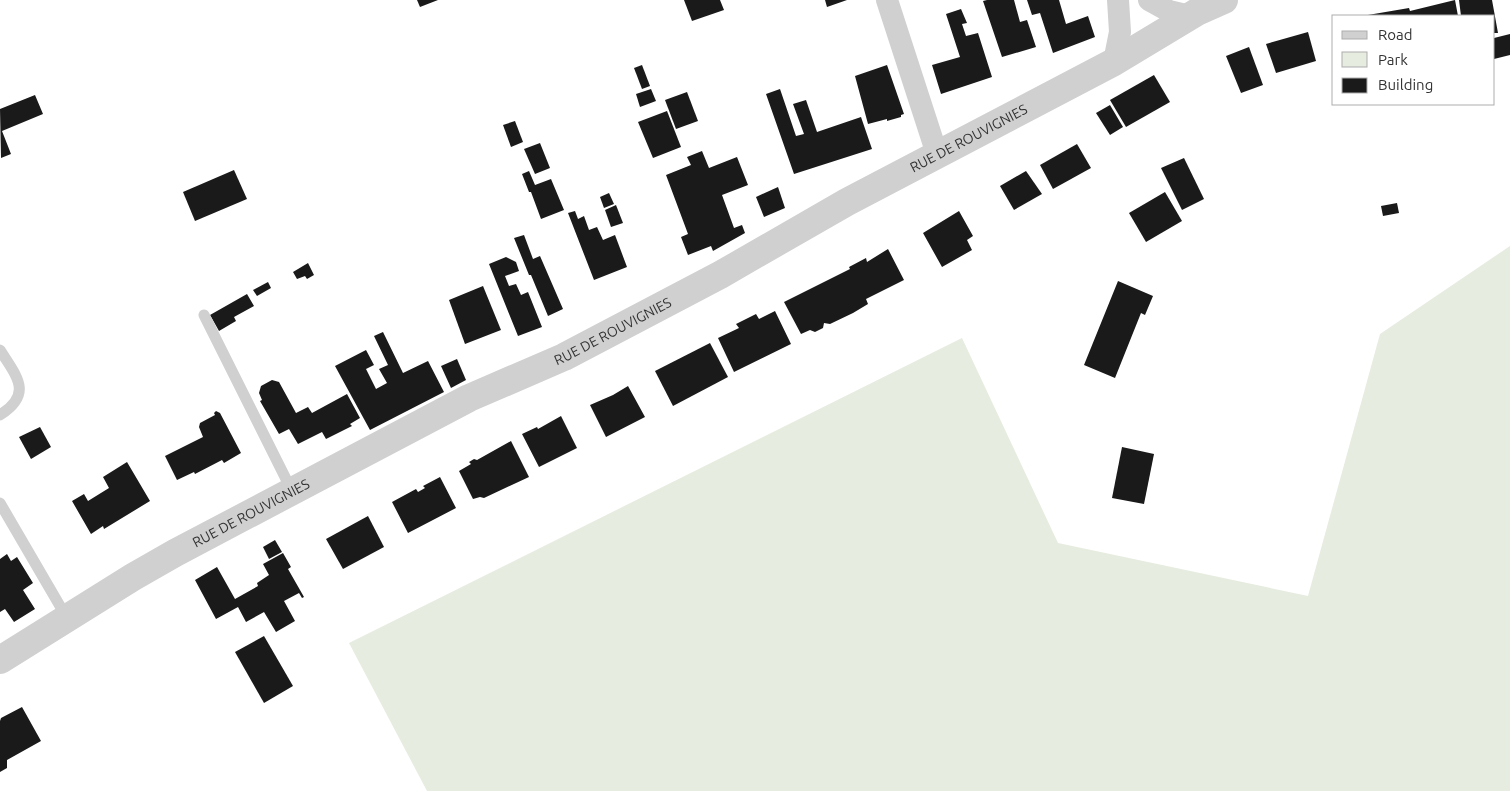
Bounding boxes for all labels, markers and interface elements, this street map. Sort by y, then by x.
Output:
legend [1332,15,1495,105]
text: Road [1378,26,1413,43]
text: Park [1378,51,1408,68]
text: Building [1378,76,1433,93]
street label: RUE DE ROUVIGNIES [907,101,1030,176]
street label: RUE DE ROUVIGNIES [552,294,674,368]
street label: RUE DE ROUVIGNIES [190,476,312,550]

